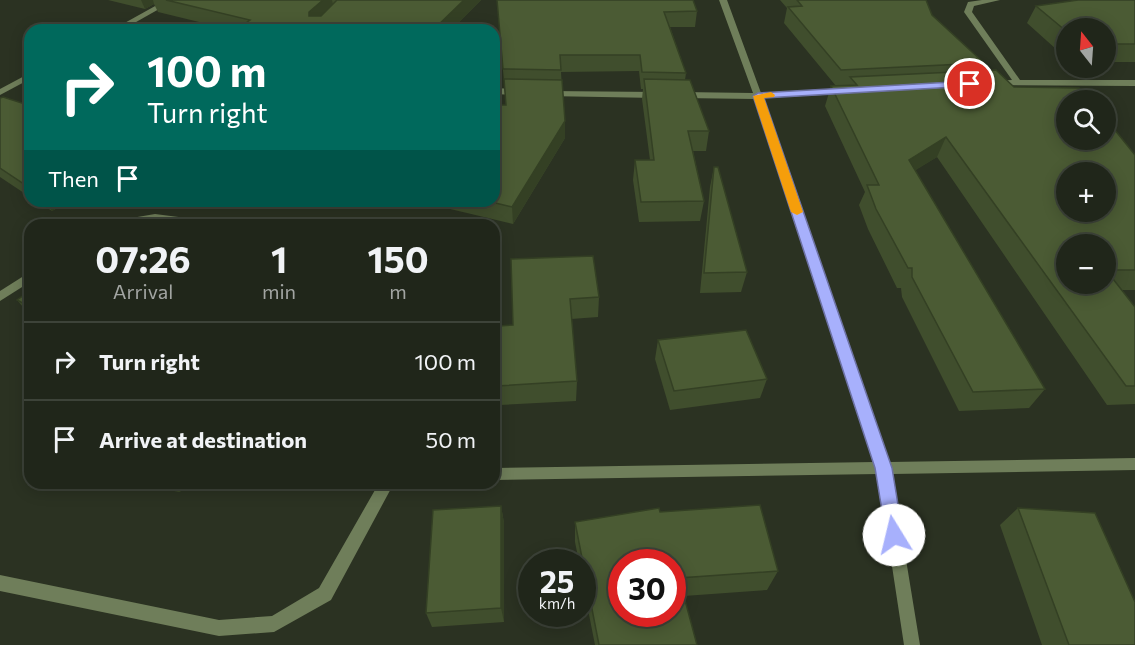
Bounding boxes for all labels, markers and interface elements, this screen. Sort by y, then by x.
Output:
north arrow [1056,18,1116,78]
map controls [1056,18,1116,294]
text: 100 m [147,44,267,96]
icon: right [48,48,126,126]
pin [944,58,995,109]
icon: arrive [953,67,986,100]
button: search [1056,90,1116,150]
text: Turn right [147,96,267,129]
icon: arrive [111,162,144,195]
button: + [1056,162,1116,222]
text: Then [48,165,99,192]
button: − [1056,234,1116,294]
text: 07:26 [95,236,191,280]
text: 1 [271,236,287,280]
text: 150 [367,236,429,280]
text: Arrival [113,279,173,303]
text: min [262,279,296,303]
text: m [389,279,407,303]
icon: right [48,345,81,378]
text: Turn right [99,348,200,375]
text: 100 m [414,348,476,375]
icon: arrive [48,423,81,456]
text: Arrive at destination [99,426,307,453]
text: 50 m [426,426,476,453]
position arrow [862,503,926,567]
speed limit sign: 30 [608,549,686,627]
text: 25 [540,562,574,599]
text: km/h [539,594,575,612]

